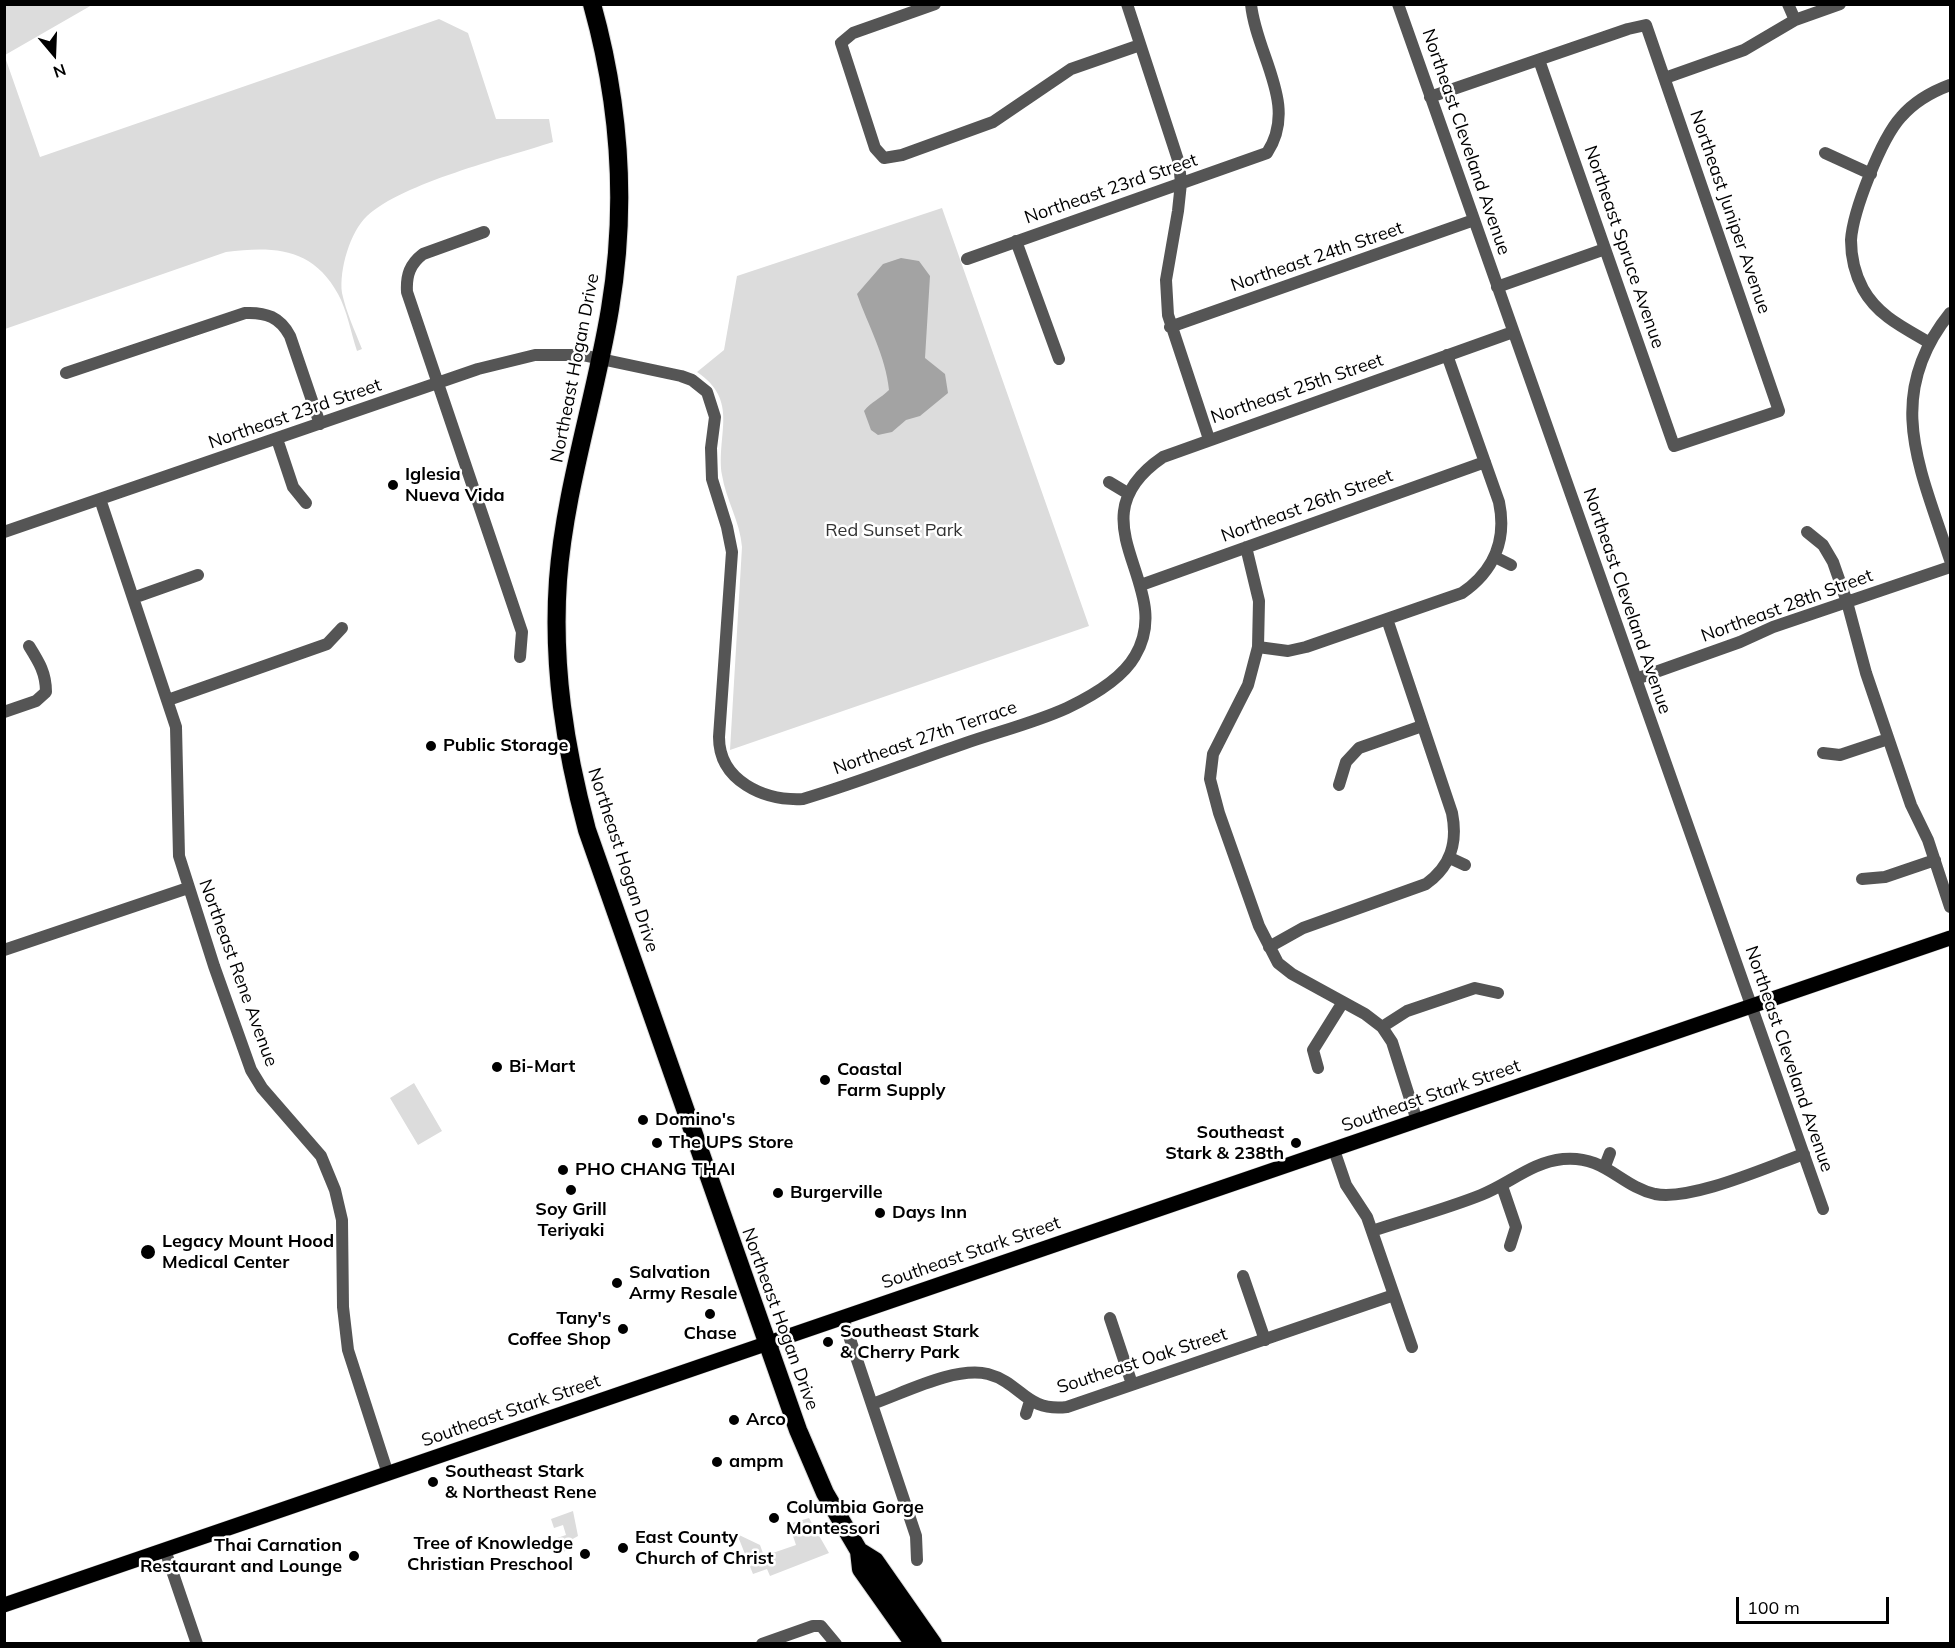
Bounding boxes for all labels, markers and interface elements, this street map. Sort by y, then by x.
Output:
north arrow [24,24,84,84]
street label: Northeast Cleveland Avenue [1417,26,1515,258]
text: N [51,60,69,82]
street label: Northeast Juniper Avenue [1685,107,1775,317]
street label: Northeast Spruce Avenue [1579,143,1669,351]
street label: Northeast 23rd Street [1022,149,1200,229]
street label: Northeast 24th Street [1228,217,1406,297]
street label: Northeast Hogan Drive [546,271,604,465]
street label: Northeast 25th Street [1208,349,1386,429]
street label: Northeast 23rd Street [206,374,384,454]
place label: Iglesia Nueva Vida [405,464,505,506]
street label: Northeast 26th Street [1218,465,1396,547]
marker: Iglesia Nueva Vida [386,478,400,492]
street label: Northeast Cleveland Avenue [1578,485,1676,717]
park label: Red Sunset Park [825,520,963,542]
street label: Northeast 28th Street [1698,565,1876,647]
street label: Northeast 27th Terrace [830,696,1020,780]
place label: Public Storage [443,735,568,757]
marker: Public Storage [424,739,438,753]
street label: Northeast Hogan Drive [583,765,663,955]
street label: Northeast Rene Avenue [194,876,282,1070]
street label: Northeast Cleveland Avenue [1740,943,1838,1175]
street label: Southeast Stark Street [1339,1055,1523,1137]
place label: Bi-Mart [509,1056,575,1078]
place label: Coastal Farm Supply [837,1059,945,1102]
marker: Bi-Mart [490,1060,504,1074]
marker: Coastal Farm Supply [818,1073,832,1087]
place label: Domino's [655,1109,735,1131]
marker: Domino's [636,1113,650,1127]
place label: Southeast Stark & 238th [1165,1122,1284,1164]
place label: The UPS Store [669,1132,793,1154]
marker: The UPS Store [650,1136,664,1150]
marker: Southeast Stark & 238th [1289,1136,1303,1150]
place label: PHO CHANG THAI [575,1159,735,1181]
marker: PHO CHANG THAI [556,1163,570,1177]
place label: Burgerville [790,1182,883,1204]
marker: Soy Grill Teriyaki [564,1183,578,1197]
marker: Burgerville [771,1186,785,1200]
place label: Soy Grill Teriyaki [535,1199,607,1242]
place label: Days Inn [892,1202,967,1224]
marker: Days Inn [873,1206,887,1220]
street label: Southeast Stark Street [879,1212,1063,1294]
street label: Northeast Hogan Drive [737,1225,823,1413]
place label: Legacy Mount Hood Medical Center [162,1231,334,1274]
marker: Legacy Mount Hood Medical Center [139,1243,157,1261]
place label: Salvation Army Resale [629,1262,737,1304]
marker: Salvation Army Resale [610,1276,624,1290]
marker: Chase [703,1307,717,1321]
place label: Tany's Coffee Shop [507,1308,611,1350]
place label: Southeast Stark & Cherry Park [840,1321,979,1364]
marker: Tany's Coffee Shop [616,1322,630,1336]
place label: Chase [683,1323,737,1345]
street label: Southeast Oak Street [1054,1323,1230,1399]
marker: Southeast Stark & Cherry Park [821,1335,835,1349]
street label: Southeast Stark Street [419,1370,603,1452]
place label: Arco [746,1409,786,1431]
marker: Arco [727,1413,741,1427]
place label: ampm [729,1451,784,1473]
marker: ampm [710,1455,724,1469]
place label: Southeast Stark & Northeast Rene [445,1461,597,1504]
marker: Southeast Stark & Northeast Rene [426,1475,440,1489]
place label: Columbia Gorge Montessori [786,1497,924,1540]
marker: Columbia Gorge Montessori [767,1511,781,1525]
place label: East County Church of Christ [635,1527,774,1570]
place label: Tree of Knowledge Christian Preschool [407,1533,573,1576]
place label: Thai Carnation Restaurant and Lounge [140,1535,342,1578]
marker: East County Church of Christ [616,1541,630,1555]
marker: Tree of Knowledge Christian Preschool [578,1547,592,1561]
marker: Thai Carnation Restaurant and Lounge [347,1549,361,1563]
scale bar [1739,1585,1892,1623]
text: 100 m [1747,1596,1800,1619]

